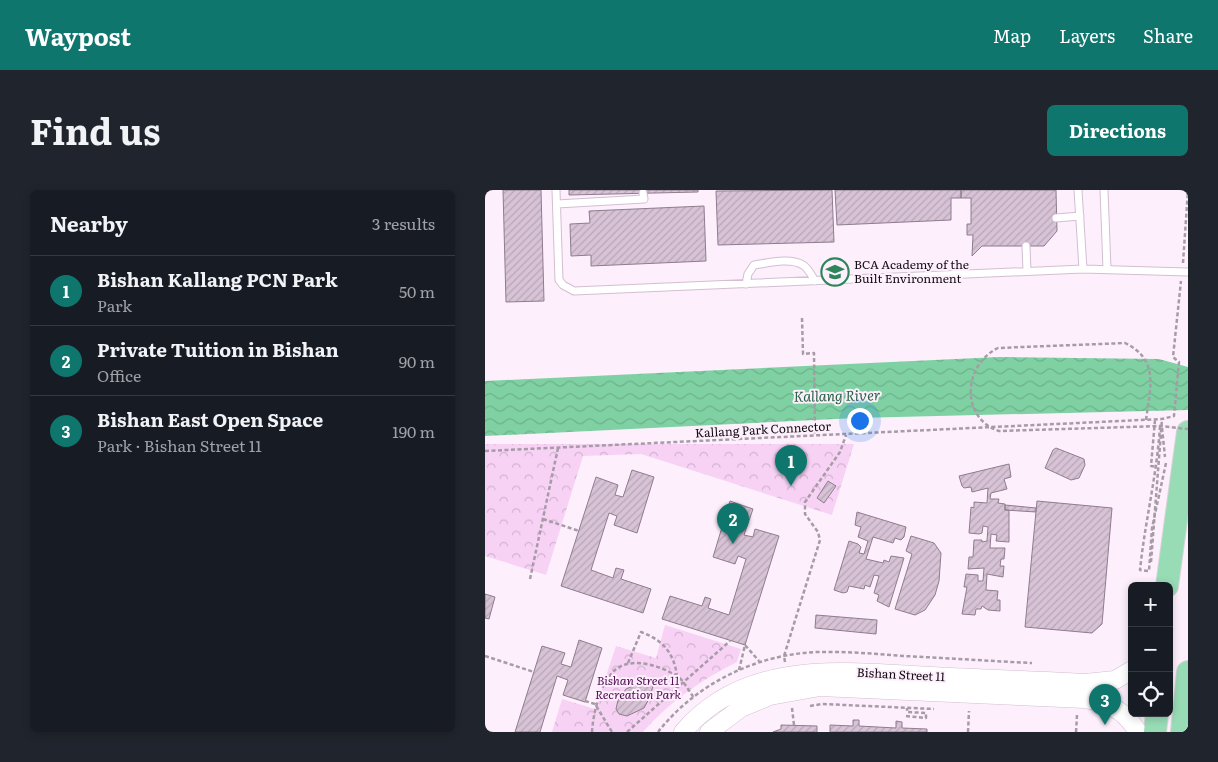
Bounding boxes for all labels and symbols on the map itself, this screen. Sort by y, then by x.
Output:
place label: BCA Academy of the Built Environment [854,255,969,287]
school or university icon: BCA Academy of the Built Environment [820,257,850,287]
water label: Kallang River [793,384,881,406]
your location [847,408,873,434]
street label: Kallang Park Connector [695,416,832,442]
pin: 1 [775,445,807,486]
pin: 2 [717,503,749,544]
street label: Bishan Street 11 [856,663,946,685]
park label: Bishan Street 11 Recreation Park [595,671,681,703]
pin: 3 [1089,684,1121,725]

